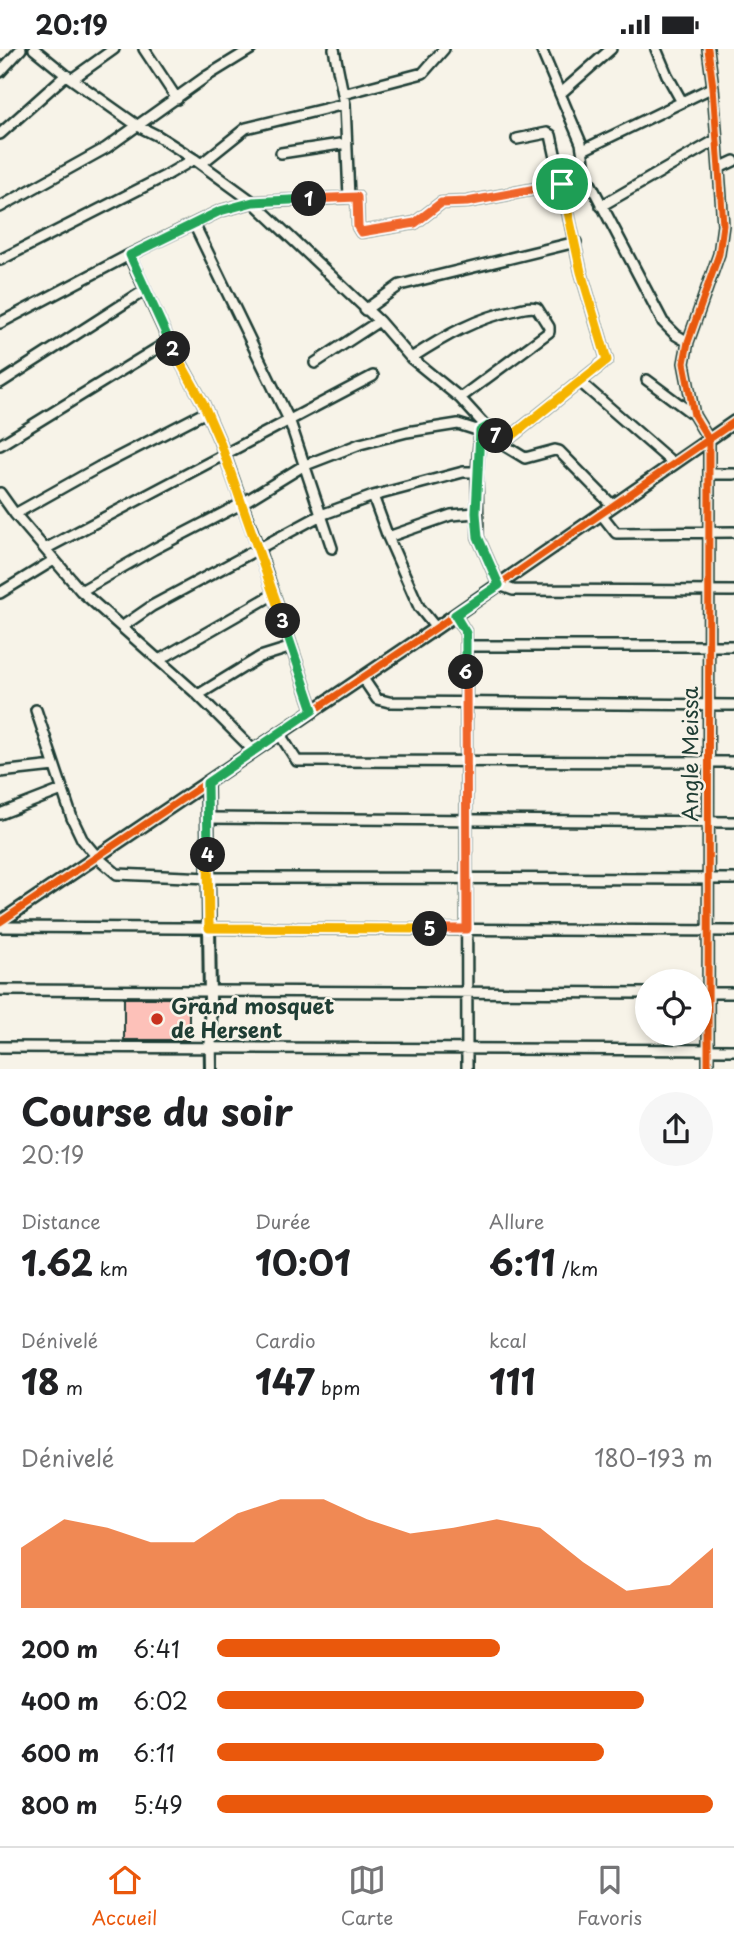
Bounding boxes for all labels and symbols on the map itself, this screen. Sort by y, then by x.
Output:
pin [532,154,592,214]
pin: 1 [292,181,326,217]
pin: 2 [156,331,190,367]
pin: 7 [478,419,514,453]
pin: 3 [266,603,300,639]
pin: 6 [448,655,484,689]
street label: Angle Meissa [673,686,705,822]
pin: 4 [190,837,226,873]
pin: 5 [412,911,448,947]
place label: Grand mosquet de Hersent [171,989,334,1045]
marker: Grand mosquet de Hersent [149,1011,165,1027]

